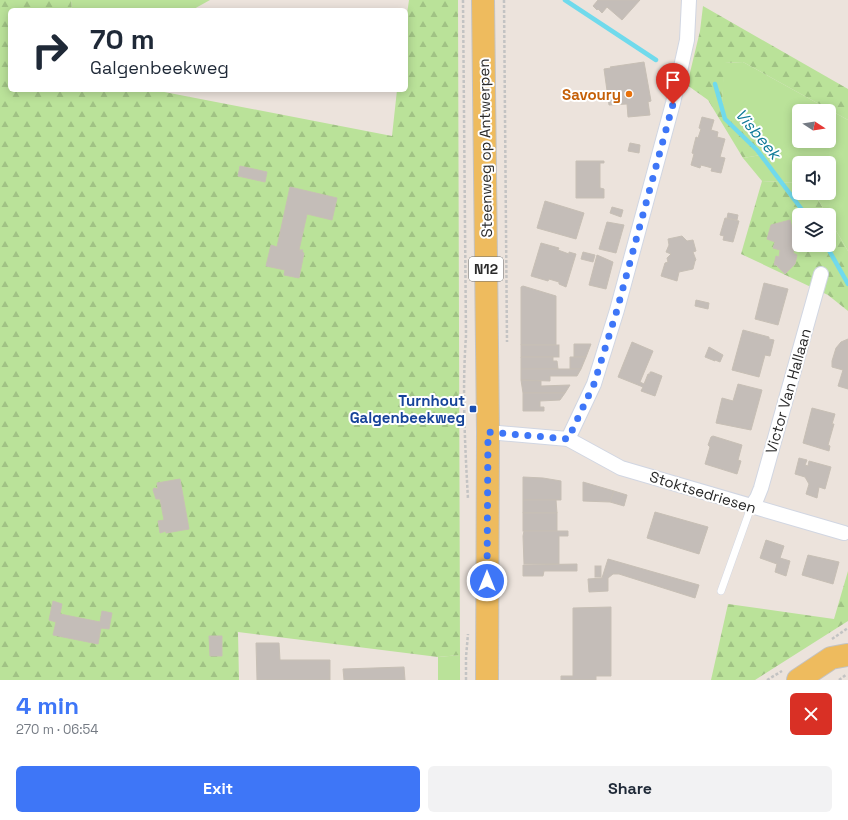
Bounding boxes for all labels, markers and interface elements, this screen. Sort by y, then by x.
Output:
text: 70 m [90,21,155,57]
icon: right [24,24,76,76]
text: Galgenbeekweg [90,56,229,79]
street label: Steenweg op Antwerpen [474,58,496,238]
pin [656,63,690,104]
icon: arrive [662,69,684,91]
place label: Savoury [562,85,621,104]
marker: Savoury [624,89,634,99]
water label: Visbeek [731,104,787,166]
north arrow [792,104,836,148]
map controls [792,104,836,252]
button: sound [792,156,836,200]
button: layers [792,208,836,252]
road number: N12 [469,257,503,281]
street label: Victor Van Hallaan [761,326,815,456]
place label: Turnhout Galgenbeekweg [350,391,465,427]
marker: Turnhout Galgenbeekweg [468,404,478,414]
street label: Stoktsedriesen [647,467,759,517]
position arrow [466,560,508,602]
text: 4 min [16,690,79,721]
button: close [790,693,832,735]
text: 270 m · 06:54 [16,721,98,738]
button: Exit [16,766,420,812]
button: Share [428,766,832,812]

